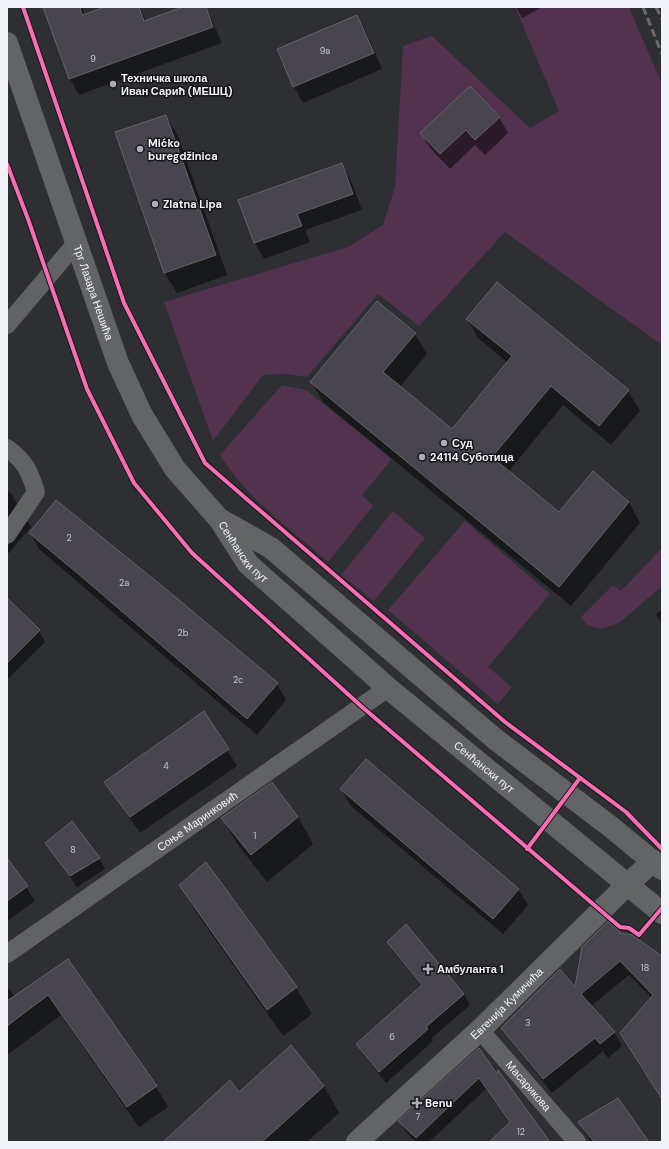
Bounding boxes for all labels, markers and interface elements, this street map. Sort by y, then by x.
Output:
house number: 9a [320,45,330,57]
house number: 9 [90,53,96,65]
place label: Техничка школа Иван Сарић (МЕШЦ) [121,71,232,98]
marker: Техничка школа Иван Сарић (МЕШЦ) [108,79,118,89]
place label: Mićko buregdžinica [148,136,218,163]
marker: Mićko buregdžinica [135,144,145,154]
place label: Zlatna Lipa [163,197,222,211]
marker: Zlatna Lipa [150,199,160,209]
street label: Трг Лазара Нешића [71,243,117,343]
place label: Суд [452,436,473,450]
marker: Суд [439,438,449,448]
place label: 24114 Суботица [430,450,515,464]
marker: 24114 Суботица [417,452,427,462]
street label: Сенћански пут [215,518,271,586]
house number: 2 [66,532,72,544]
house number: 2a [119,577,129,589]
house number: 2b [178,627,189,639]
house number: 2c [233,674,243,686]
street label: Сенћански пут [451,738,517,796]
house number: 4 [163,760,169,772]
street label: Соње Маринковић [154,788,240,854]
house number: 1 [254,830,257,842]
house number: 8 [70,844,76,856]
place label: Амбуланта 1 [437,962,503,976]
house number: 18 [641,962,649,974]
marker: Амбуланта 1 [422,963,434,975]
street label: Евгенија Кумичића [467,964,547,1042]
house number: 3 [525,1017,531,1029]
house number: 6 [389,1031,395,1043]
street label: Масарикова [503,1058,555,1115]
place label: Benu [425,1096,452,1110]
marker: Benu [412,1098,422,1108]
house number: 7 [416,1111,421,1123]
house number: 12 [517,1126,525,1138]

